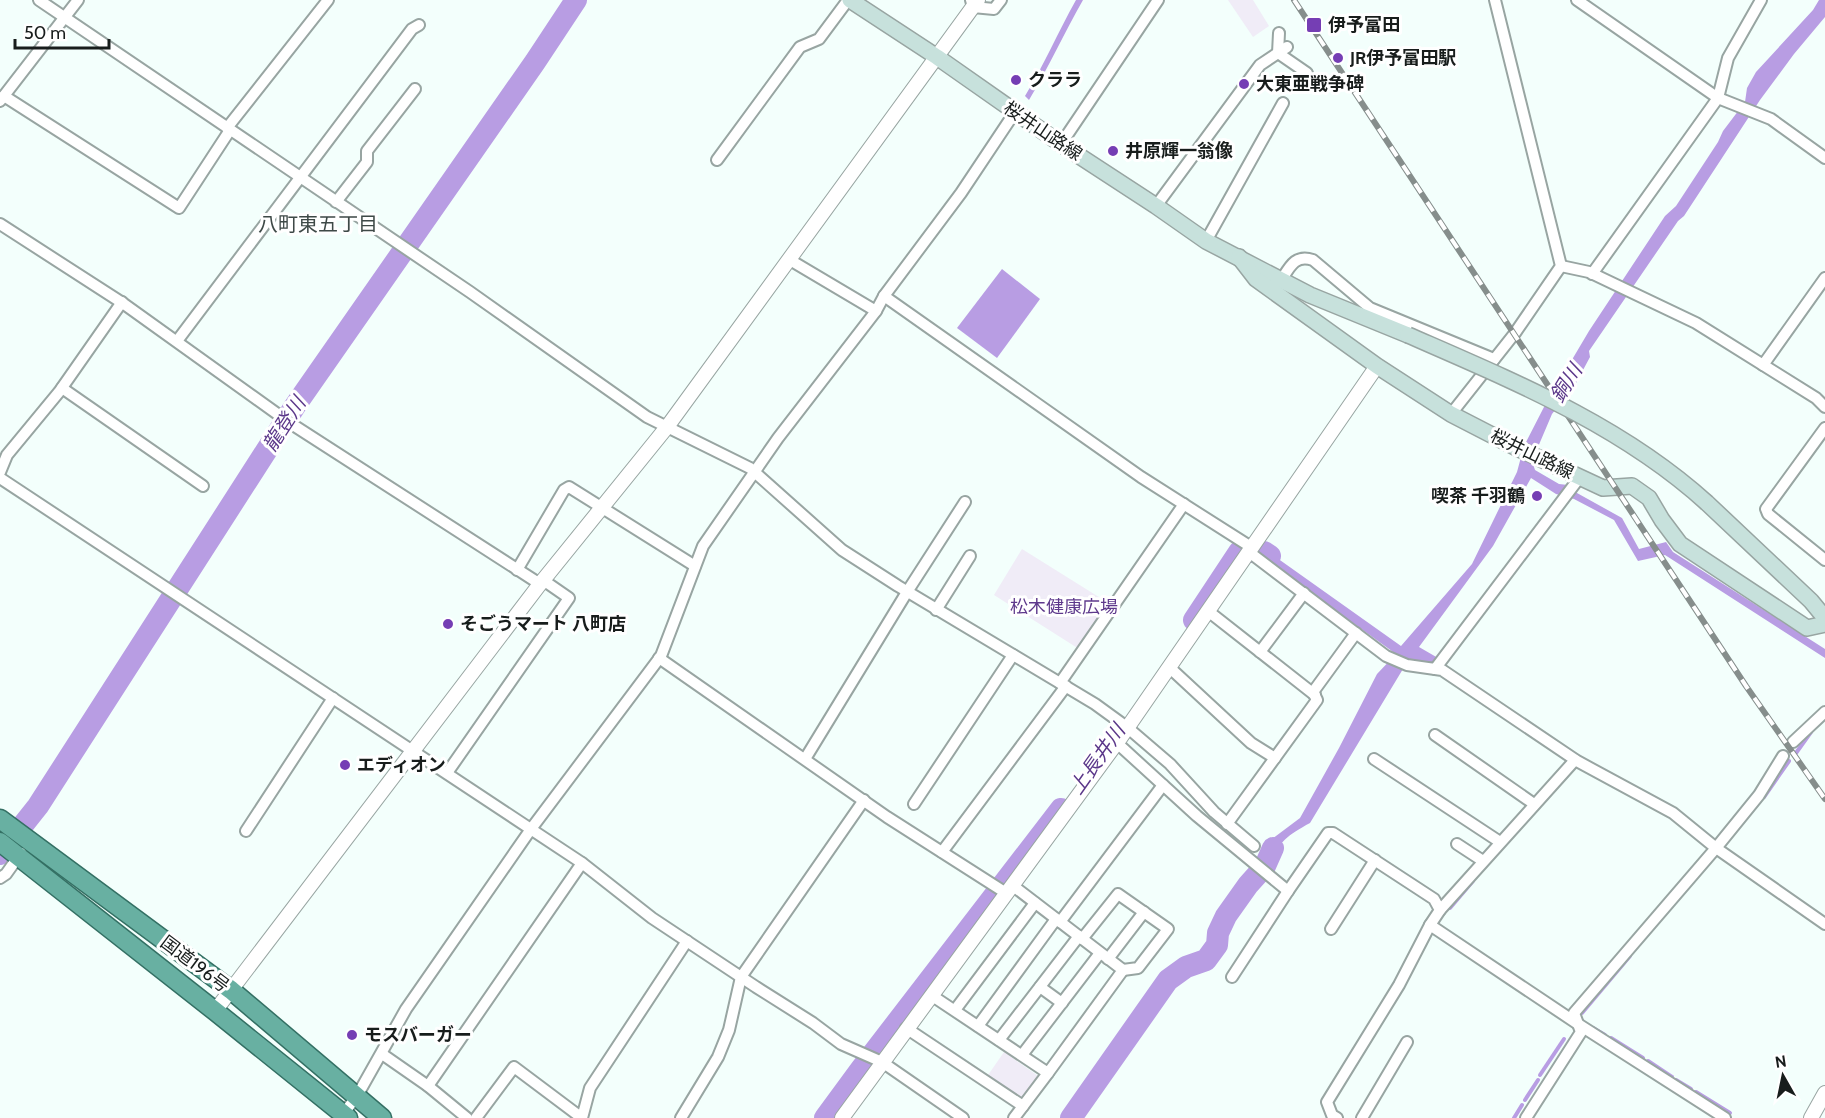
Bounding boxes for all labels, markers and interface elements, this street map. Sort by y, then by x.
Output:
scale bar [15,12,110,50]
place label: 伊予富田 [1328,14,1400,36]
marker: 伊予富田 [1305,16,1323,34]
text: 50 m [24,22,66,44]
place label: JR伊予富田駅 [1349,47,1456,69]
marker: JR伊予富田駅 [1331,51,1345,65]
place label: クララ [1028,69,1082,91]
marker: クララ [1009,73,1023,87]
place label: 大東亜戦争碑 [1256,73,1364,95]
marker: 大東亜戦争碑 [1237,77,1251,91]
street label: 桜井山路線 [1000,97,1086,165]
place label: 井原輝一翁像 [1125,140,1233,162]
marker: 井原輝一翁像 [1106,144,1120,158]
district label: 八町東五丁目 [258,212,378,236]
water label: 銅川 [1545,358,1588,406]
water label: 龍登川 [258,391,311,456]
street label: 桜井山路線 [1487,424,1577,484]
place label: 喫茶 千羽鶴 [1431,485,1525,507]
marker: 喫茶 千羽鶴 [1530,489,1544,503]
park label: 松木健康広場 [1010,596,1118,618]
place label: そごうマート 八町店 [460,613,626,635]
marker: そごうマート 八町店 [441,617,455,631]
water label: 上長井川 [1064,718,1131,799]
place label: エディオン [357,754,446,776]
marker: エディオン [338,758,352,772]
street label: 国道196号 [156,931,234,997]
place label: モスバーガー [364,1024,472,1046]
marker: モスバーガー [345,1028,359,1042]
north arrow [1753,1046,1813,1106]
text: N [1774,1051,1788,1072]

